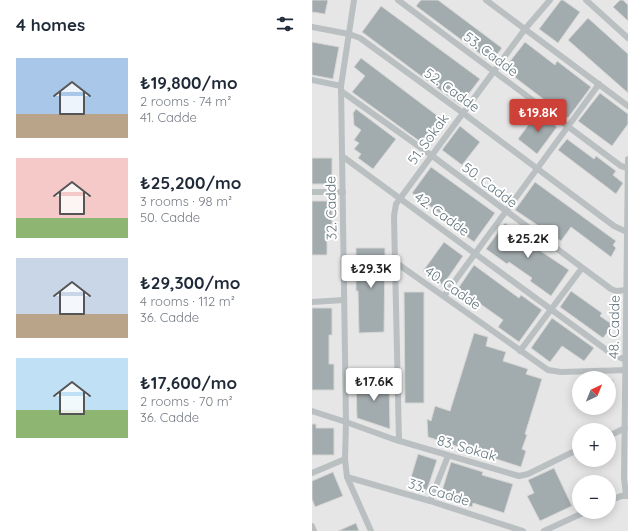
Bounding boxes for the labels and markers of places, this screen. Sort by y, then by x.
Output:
pin: ₺19.8K [505,99,571,133]
pin: ₺25.2K [495,225,561,259]
pin: ₺29.3K [338,255,404,289]
pin: ₺17.6K [341,368,407,402]

